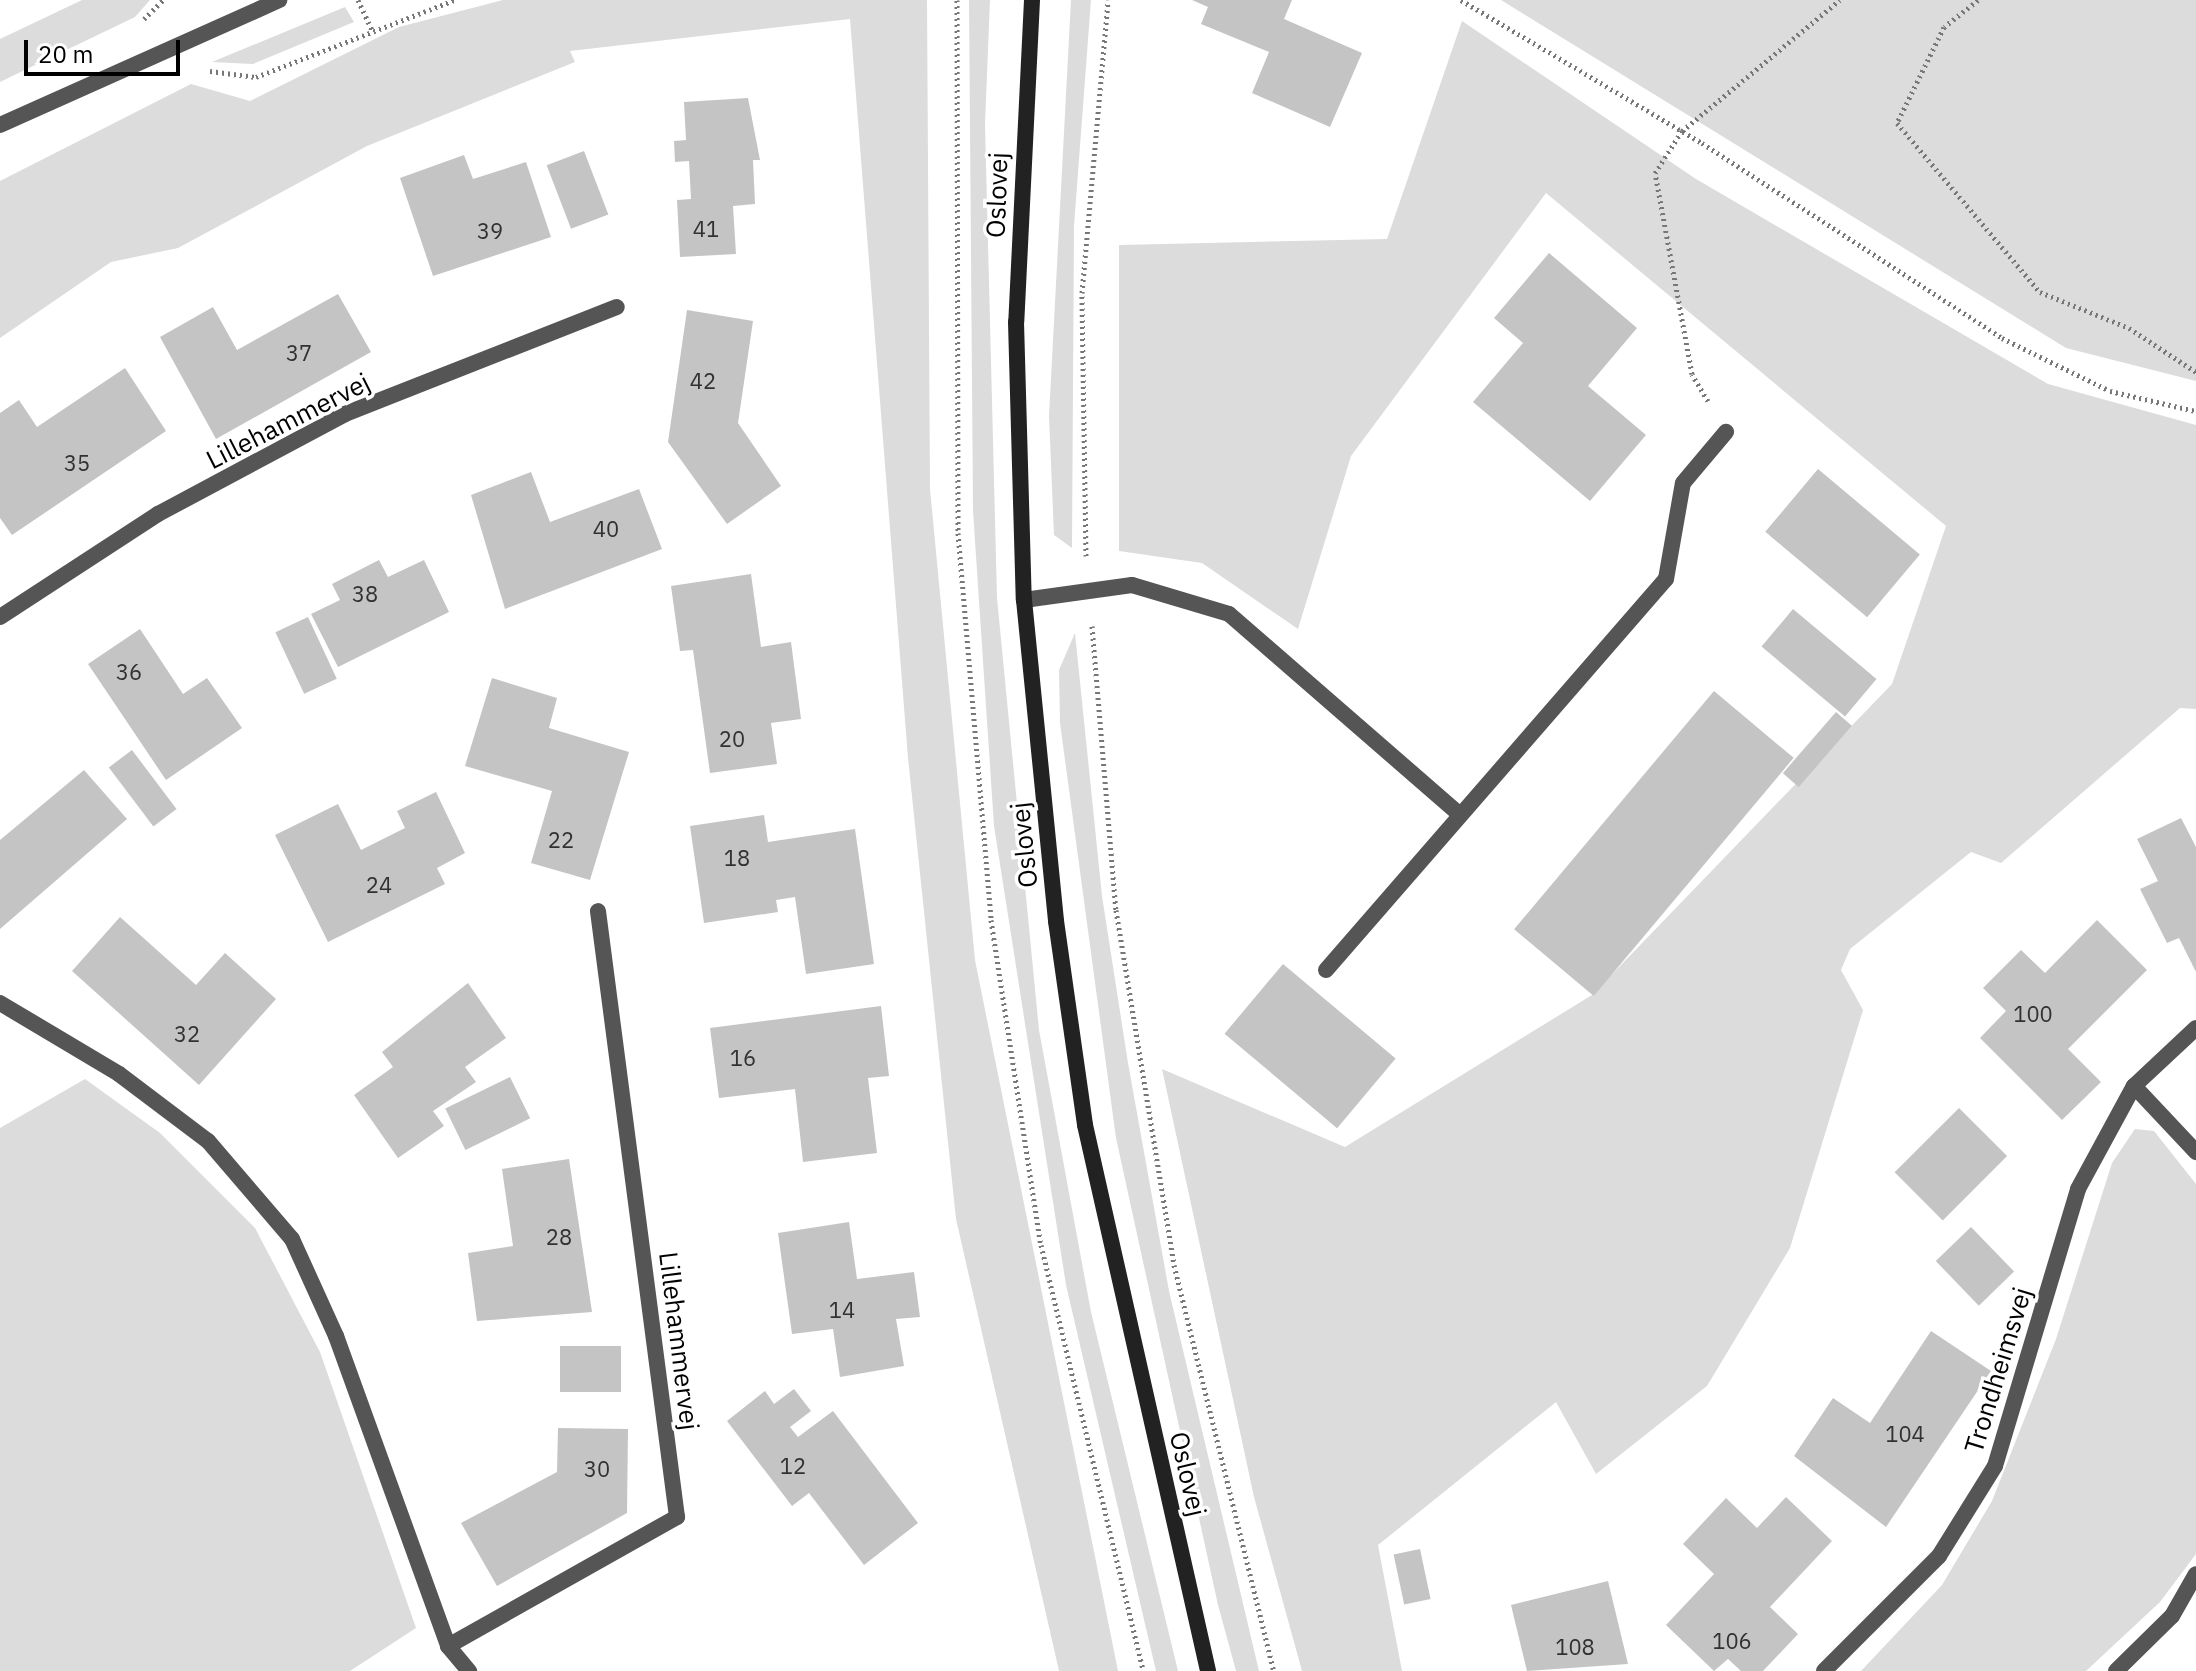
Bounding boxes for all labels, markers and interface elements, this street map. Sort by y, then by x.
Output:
scale bar [28,24,184,74]
text: 20 m [38,38,93,70]
street label: Oslovej [980,152,1014,238]
house number: 41 [693,216,719,242]
house number: 39 [477,218,503,244]
house number: 37 [286,340,312,366]
street label: Lillehammervej [201,366,375,476]
house number: 42 [690,368,716,394]
house number: 35 [64,450,90,476]
house number: 40 [593,516,619,542]
house number: 38 [352,581,378,607]
house number: 36 [116,659,142,685]
house number: 20 [719,726,745,752]
street label: Oslovej [1004,801,1044,889]
house number: 22 [548,827,574,853]
house number: 18 [724,845,750,871]
house number: 24 [366,872,392,898]
house number: 100 [2013,1001,2053,1027]
house number: 32 [174,1021,200,1047]
house number: 16 [730,1045,756,1071]
house number: 28 [546,1224,572,1250]
street label: Lillehammervej [653,1250,705,1432]
street label: Trondheimsvej [1958,1283,2038,1457]
house number: 14 [829,1297,855,1323]
house number: 104 [1885,1421,1925,1447]
street label: Oslovej [1163,1429,1213,1519]
house number: 12 [780,1453,806,1479]
house number: 30 [584,1456,610,1482]
house number: 106 [1712,1628,1752,1654]
house number: 108 [1555,1634,1595,1660]

